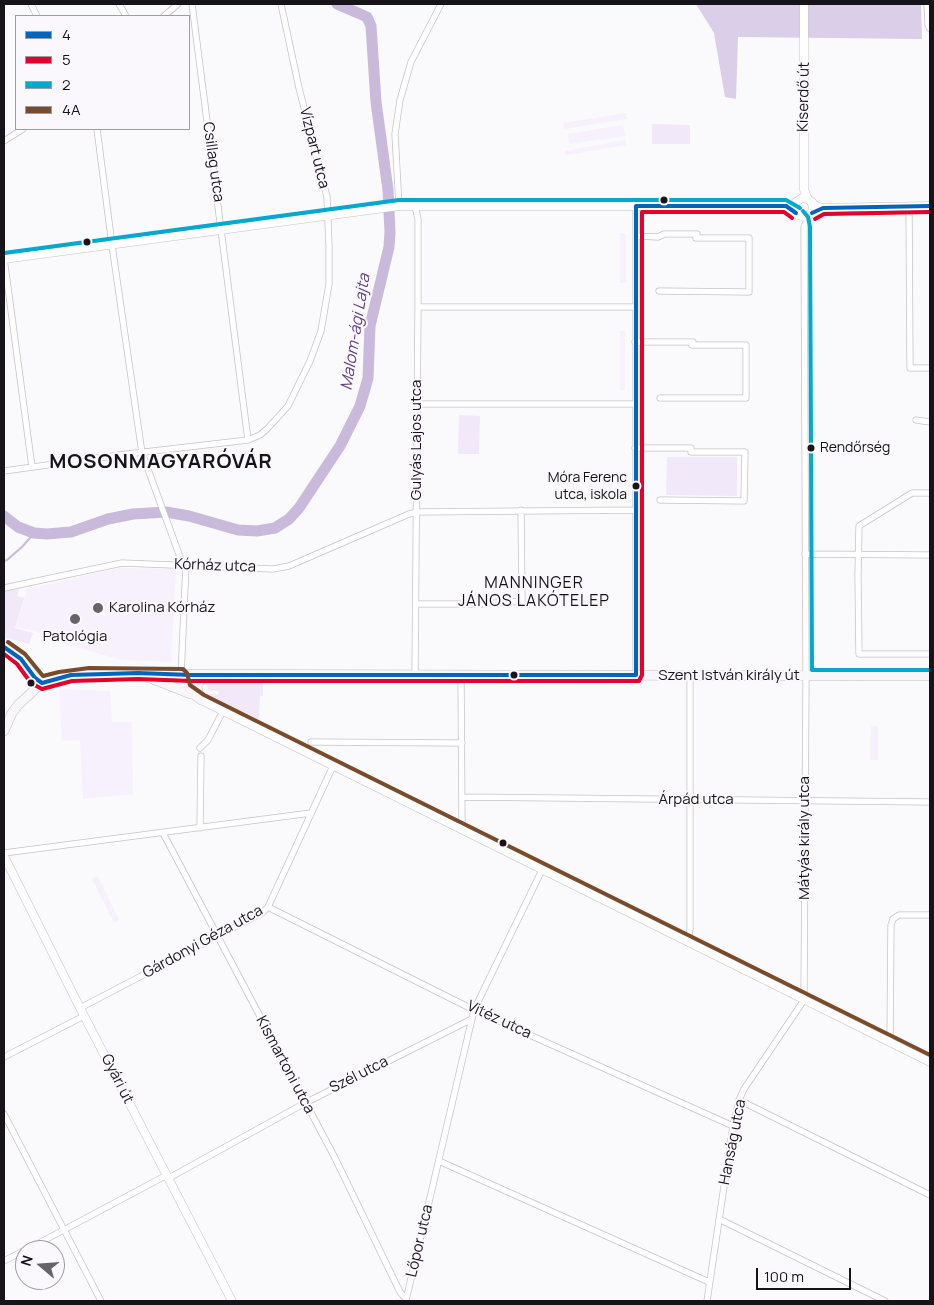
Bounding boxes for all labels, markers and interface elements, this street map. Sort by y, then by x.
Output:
legend [15,15,190,130]
text: 4 [62,24,71,45]
text: 5 [62,49,71,70]
street label: Kiserdő út [794,62,814,132]
text: 2 [62,74,71,95]
text: 4A [62,99,81,120]
street label: Vízpart utca [295,106,333,190]
street label: Csillag utca [198,121,228,203]
unlabelled marker [659,195,669,205]
unlabelled marker [82,237,92,247]
water label: Malom-ági Lajta [337,272,375,392]
street label: Gulyás Lajos utca [408,380,426,500]
place label: Rendőrség [820,440,890,456]
marker: Rendőrség [806,443,816,453]
district label: MOSONMAGYARÓVÁR [47,450,275,474]
place label: Móra Ferenc utca, iskola [548,470,627,502]
marker: Móra Ferenc utca, iskola [631,481,641,491]
street label: Kórház utca [174,556,256,576]
district label: MANNINGER JÁNOS LAKÓTELEP [456,574,612,612]
place label: Karolina Kórház [109,599,215,617]
marker: Karolina Kórház [91,601,105,615]
marker: Patológia [68,612,82,626]
place label: Patológia [43,628,107,646]
street label: Szent István király út [658,667,800,685]
unlabelled marker [509,670,519,680]
unlabelled marker [26,678,36,688]
street label: Mátyás király utca [796,776,814,900]
street label: Árpád utca [658,791,734,809]
unlabelled marker [498,838,508,848]
street label: Gárdonyi Géza utca [140,902,266,982]
street label: Vitéz utca [464,997,534,1043]
street label: Kismartoni utca [252,1013,318,1117]
street label: Gyári út [97,1051,137,1107]
street label: Szél utca [327,1053,391,1097]
street label: Hanság utca [716,1098,750,1186]
street label: Lőpor utca [403,1203,437,1279]
north arrow [15,1240,65,1290]
text: N [16,1253,37,1268]
scale bar [759,1258,854,1290]
text: 100 m [764,1266,804,1287]

